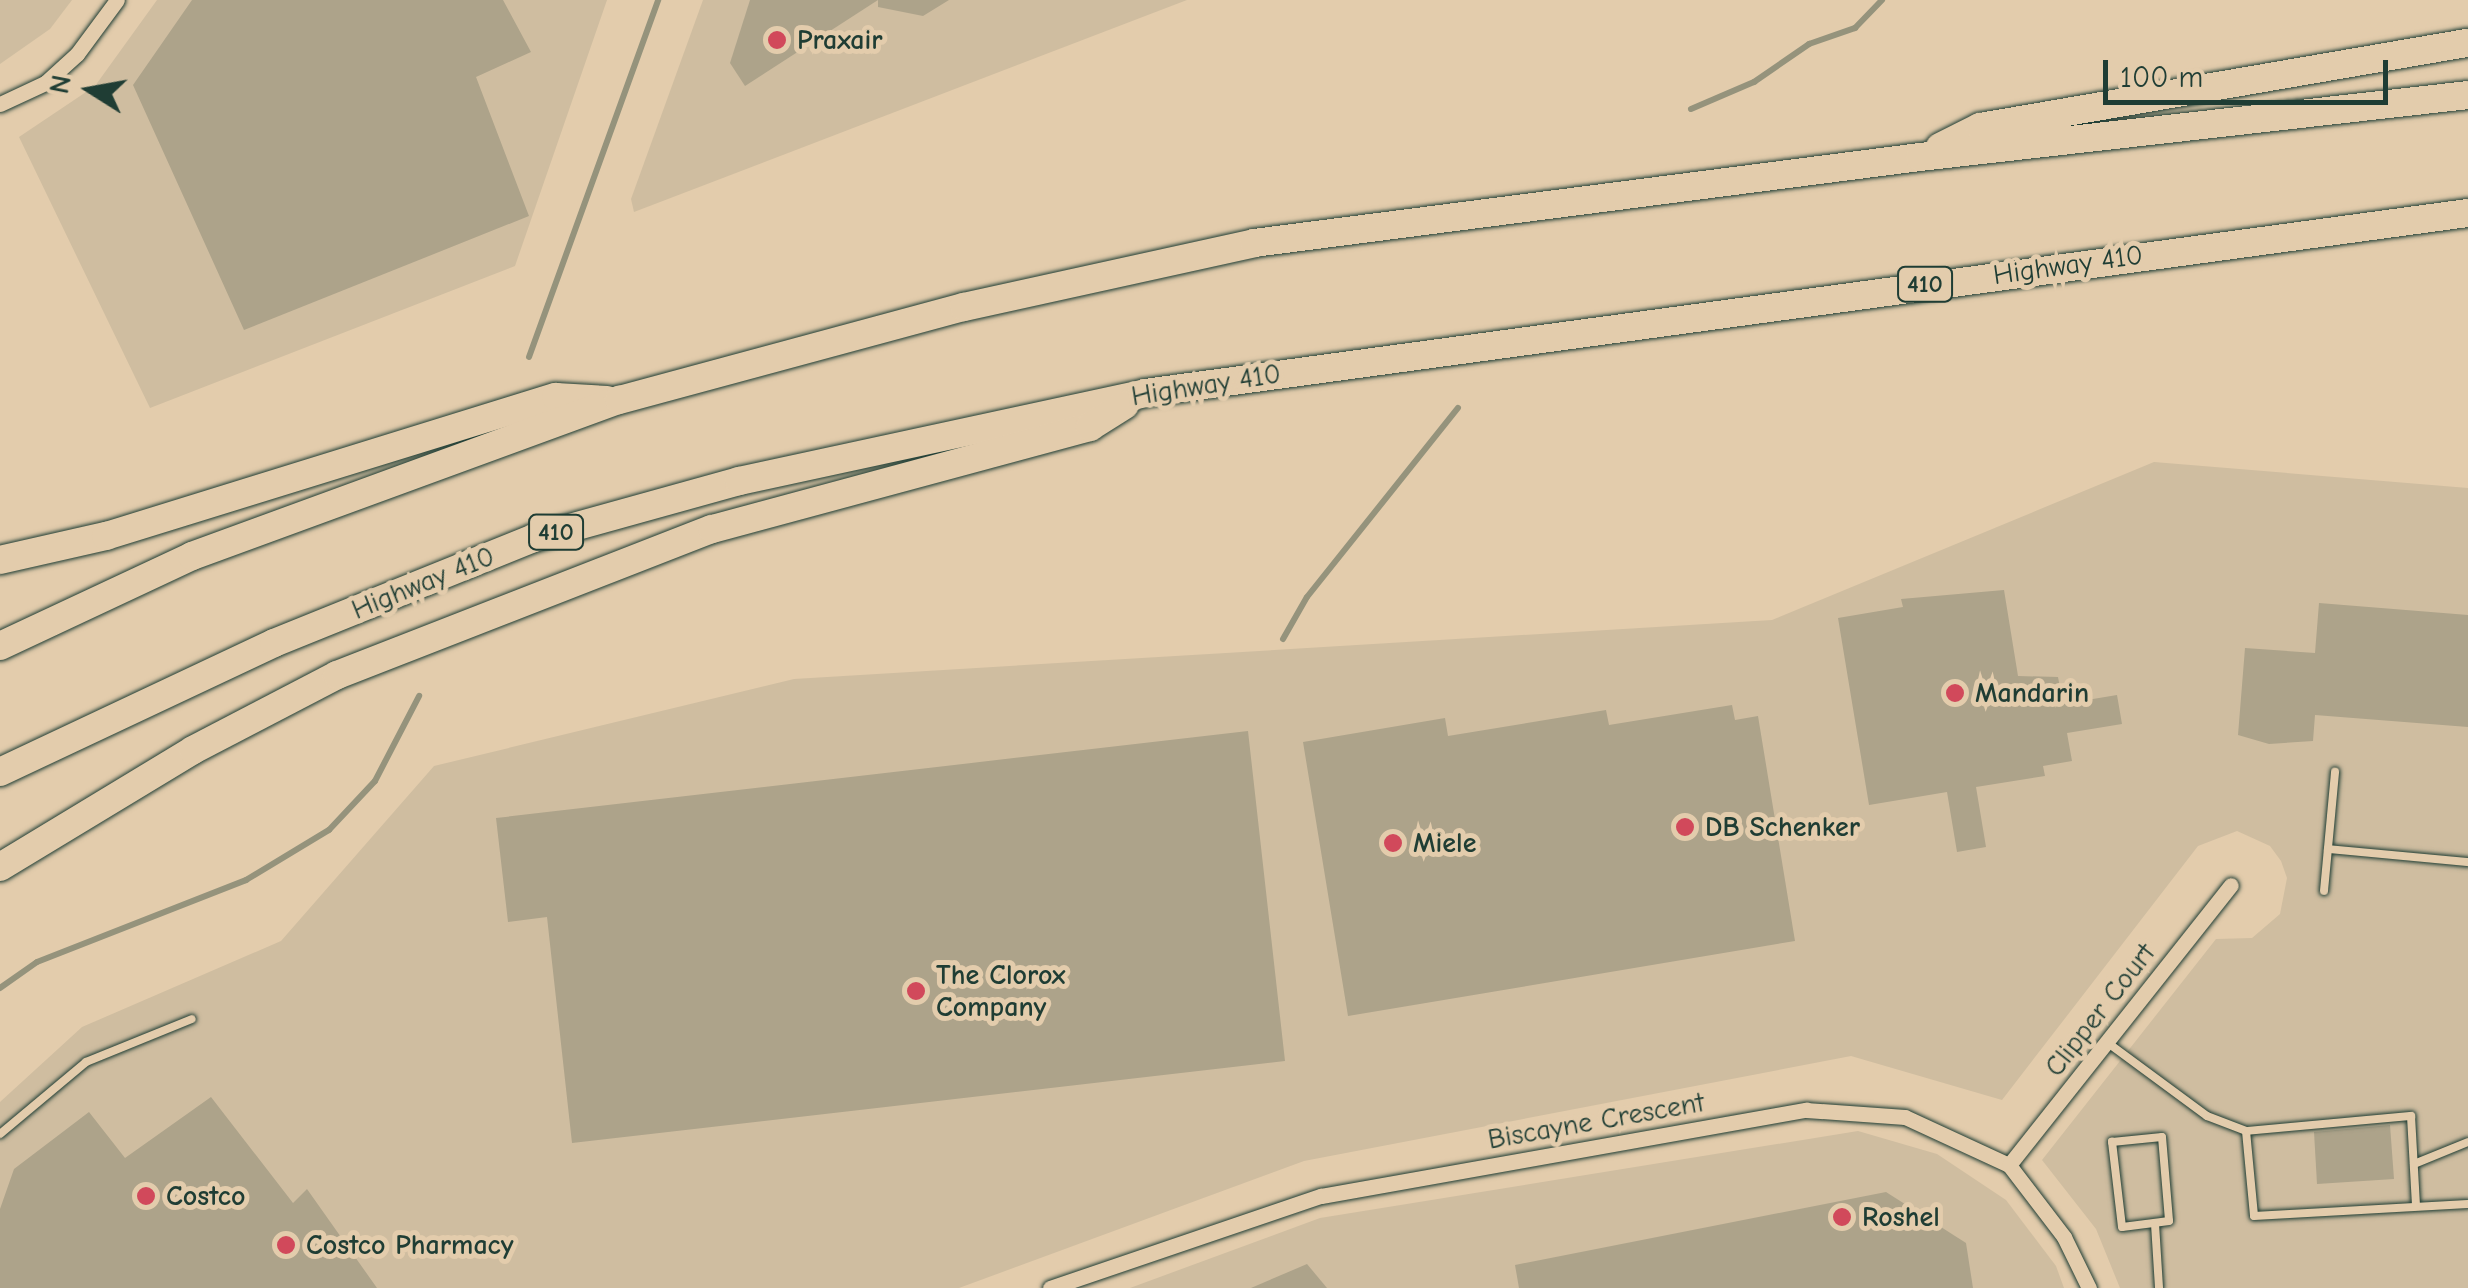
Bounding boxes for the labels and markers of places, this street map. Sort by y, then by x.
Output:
place label: Praxair [797,23,883,57]
marker: Praxair [766,29,788,51]
place label: Mandarin [1975,676,2089,710]
marker: Mandarin [1944,682,1966,704]
place label: DB Schenker [1705,810,1860,844]
marker: DB Schenker [1674,816,1696,838]
place label: Miele [1413,826,1476,860]
marker: Miele [1382,832,1404,854]
place label: The Clorox Company [936,958,1065,1024]
marker: The Clorox Company [905,980,927,1002]
place label: Costco [166,1179,245,1213]
marker: Costco [135,1185,157,1207]
place label: Roshel [1862,1200,1940,1234]
marker: Roshel [1831,1206,1853,1228]
place label: Costco Pharmacy [306,1228,514,1262]
marker: Costco Pharmacy [275,1234,297,1256]

